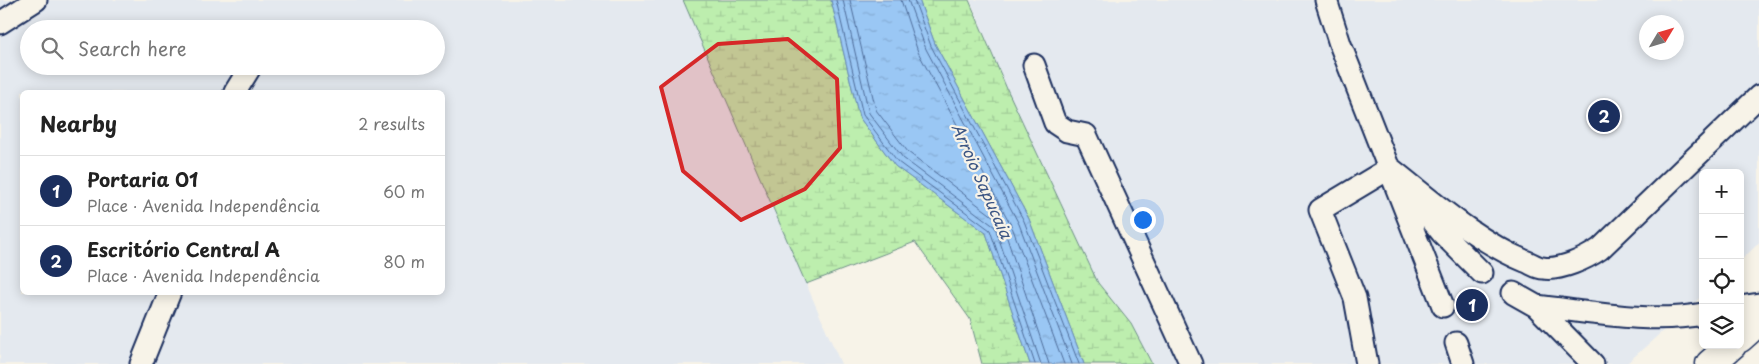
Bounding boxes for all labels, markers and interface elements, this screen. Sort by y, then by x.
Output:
north arrow [1639,15,1684,60]
search box [20,20,445,75]
icon: search [38,34,66,62]
text: Search here [78,34,187,62]
pin: 2 [1588,97,1620,135]
text: Nearby [40,107,117,139]
text: 2 results [358,111,425,135]
water label: Arroio Sapucaia [947,119,1019,243]
text: Portaria 01 [87,165,198,193]
map controls [1699,169,1744,349]
button: + [1699,169,1744,214]
text: 1 [52,179,60,203]
text: 60 m [383,179,425,203]
text: Place · Avenida Independência [87,193,320,217]
your location [1130,207,1156,233]
button: − [1699,214,1744,259]
text: Escritório Central A [87,235,280,263]
text: 2 [50,249,62,273]
text: 80 m [383,249,425,273]
button: locate [1699,259,1744,304]
text: Place · Avenida Independência [87,263,320,287]
pin: 1 [1456,286,1488,324]
button: layers [1699,304,1744,349]

